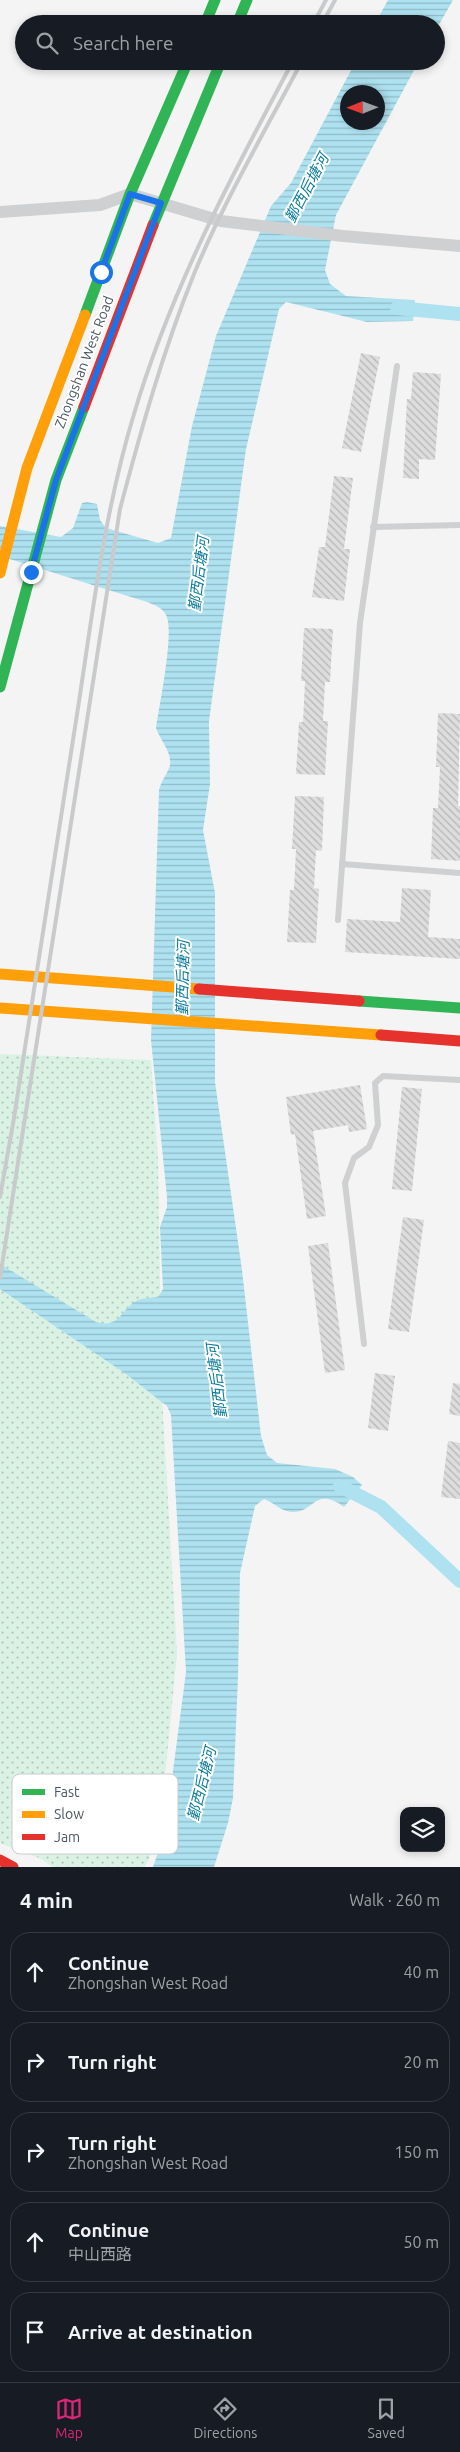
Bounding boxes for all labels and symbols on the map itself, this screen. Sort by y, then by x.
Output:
north arrow [340,85,385,130]
water label: 鄞西后塘河 [281,148,333,225]
route start [90,261,113,284]
street label: Zhongshan West Road [51,294,117,430]
water label: 鄞西后塘河 [185,533,212,612]
route end [20,561,43,584]
water label: 鄞西后塘河 [173,937,192,1016]
water label: 鄞西后塘河 [203,1340,230,1419]
water label: 鄞西后塘河 [184,1743,220,1822]
legend [12,1774,178,1854]
text: Fast [54,1784,80,1800]
text: Slow [54,1806,84,1822]
text: Jam [54,1829,80,1845]

